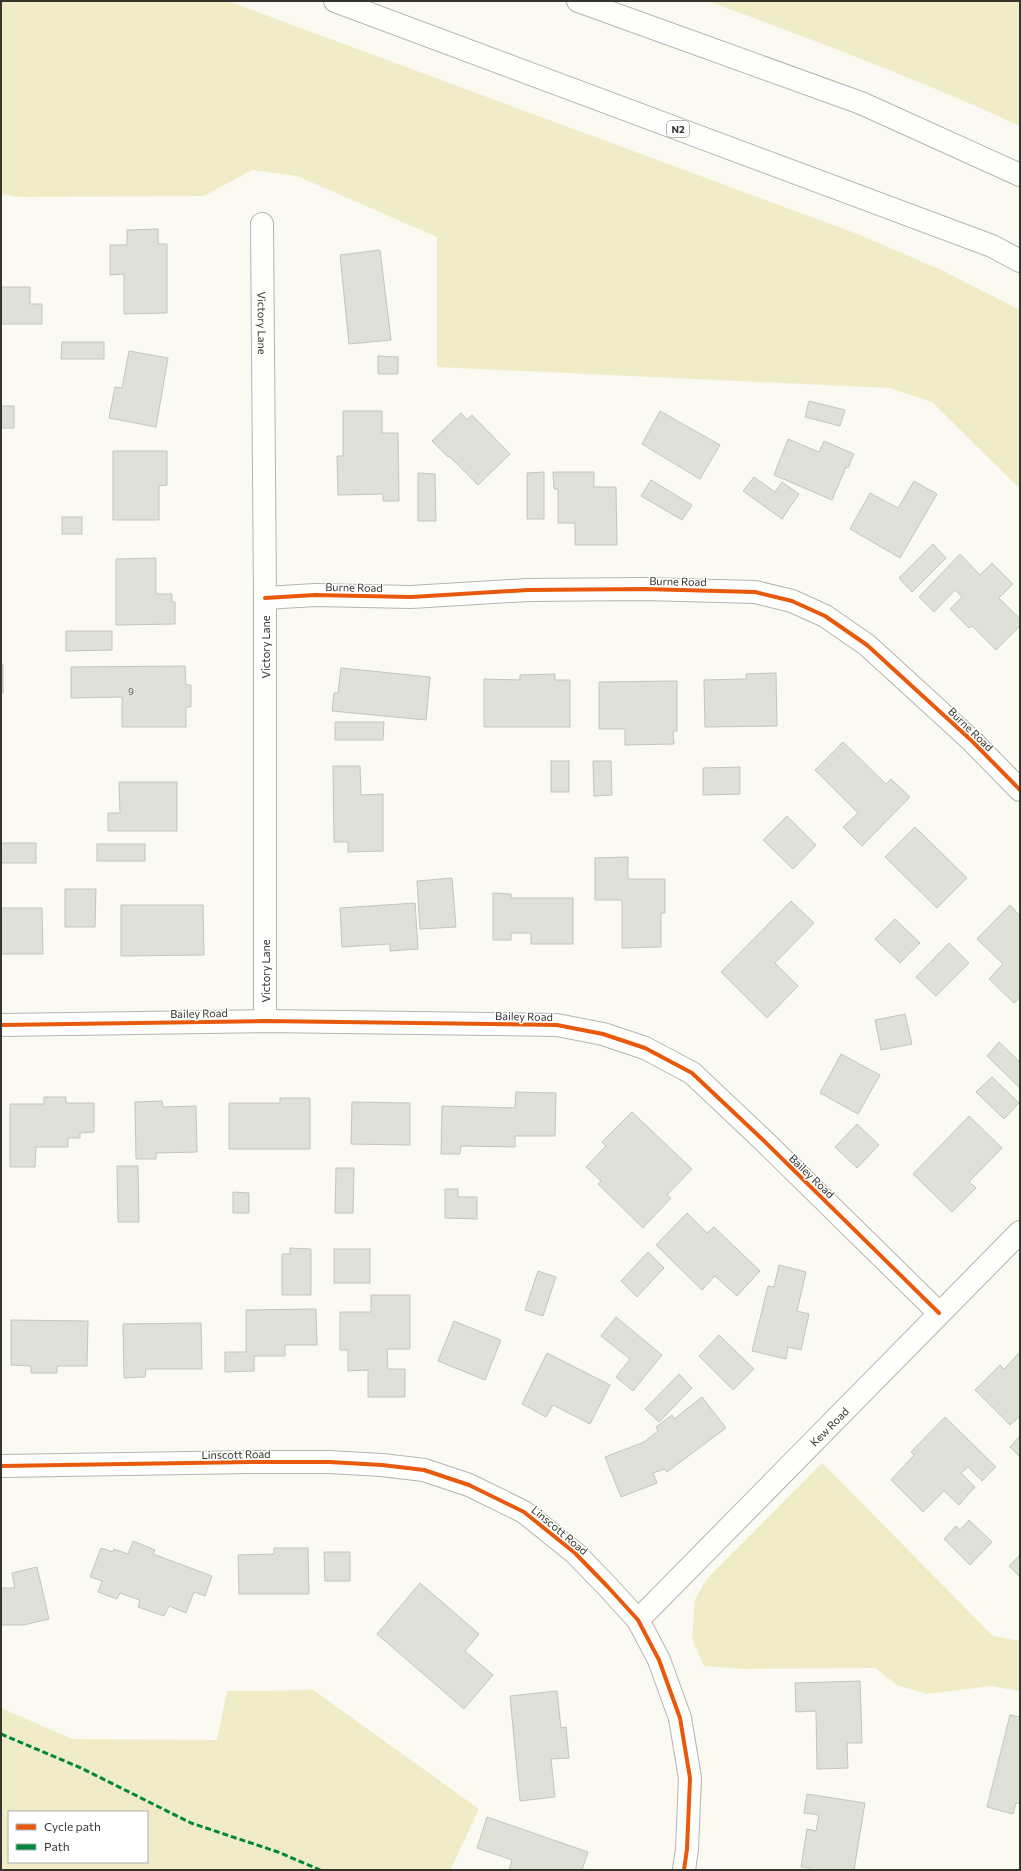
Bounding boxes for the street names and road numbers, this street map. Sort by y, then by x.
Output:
road number: N2 [667,121,689,137]
street label: Victory Lane [256,291,270,355]
street label: Burne Road [649,574,707,588]
street label: Burne Road [325,580,383,594]
street label: Victory Lane [259,615,272,679]
street label: Burne Road [946,704,996,754]
street label: Victory Lane [259,939,272,1003]
street label: Bailey Road [170,1006,228,1020]
street label: Bailey Road [495,1009,553,1023]
street label: Bailey Road [787,1151,837,1201]
street label: Kew Road [807,1404,851,1448]
street label: Linscott Road [201,1447,271,1461]
street label: Linscott Road [529,1503,591,1557]

